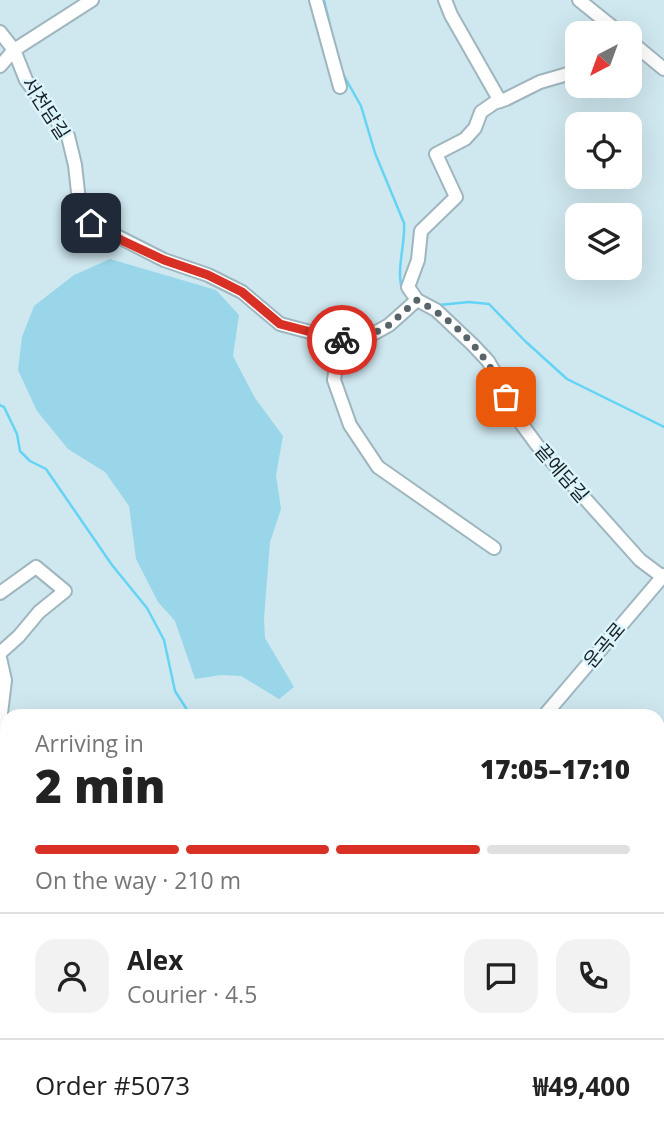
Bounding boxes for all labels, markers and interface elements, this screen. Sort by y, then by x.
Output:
north arrow [565,21,642,98]
map controls [565,21,642,280]
street label: 서천담길 [16,72,76,144]
button: locate [565,112,642,189]
pin [61,193,121,253]
button: layers [565,203,642,280]
icon: home [72,204,110,242]
courier [307,305,377,375]
icon: bike [323,321,361,359]
pin [476,367,536,427]
icon: bag [487,378,525,416]
street label: 끝에담길 [529,438,595,508]
street label: 운곡로 [577,617,631,673]
text: Arriving in [35,727,144,759]
text: 17:05–17:10 [480,751,630,787]
text: 2 min [35,754,166,816]
text: On the way · 210 m [35,864,241,896]
button: person [35,939,109,1013]
button: chat [464,939,538,1013]
button: phone [556,939,630,1013]
text: Alex [127,942,183,978]
text: Courier · 4.5 [127,978,257,1010]
text: Order #5073 [35,1067,190,1103]
text: ₩49,400 [533,1068,630,1104]

